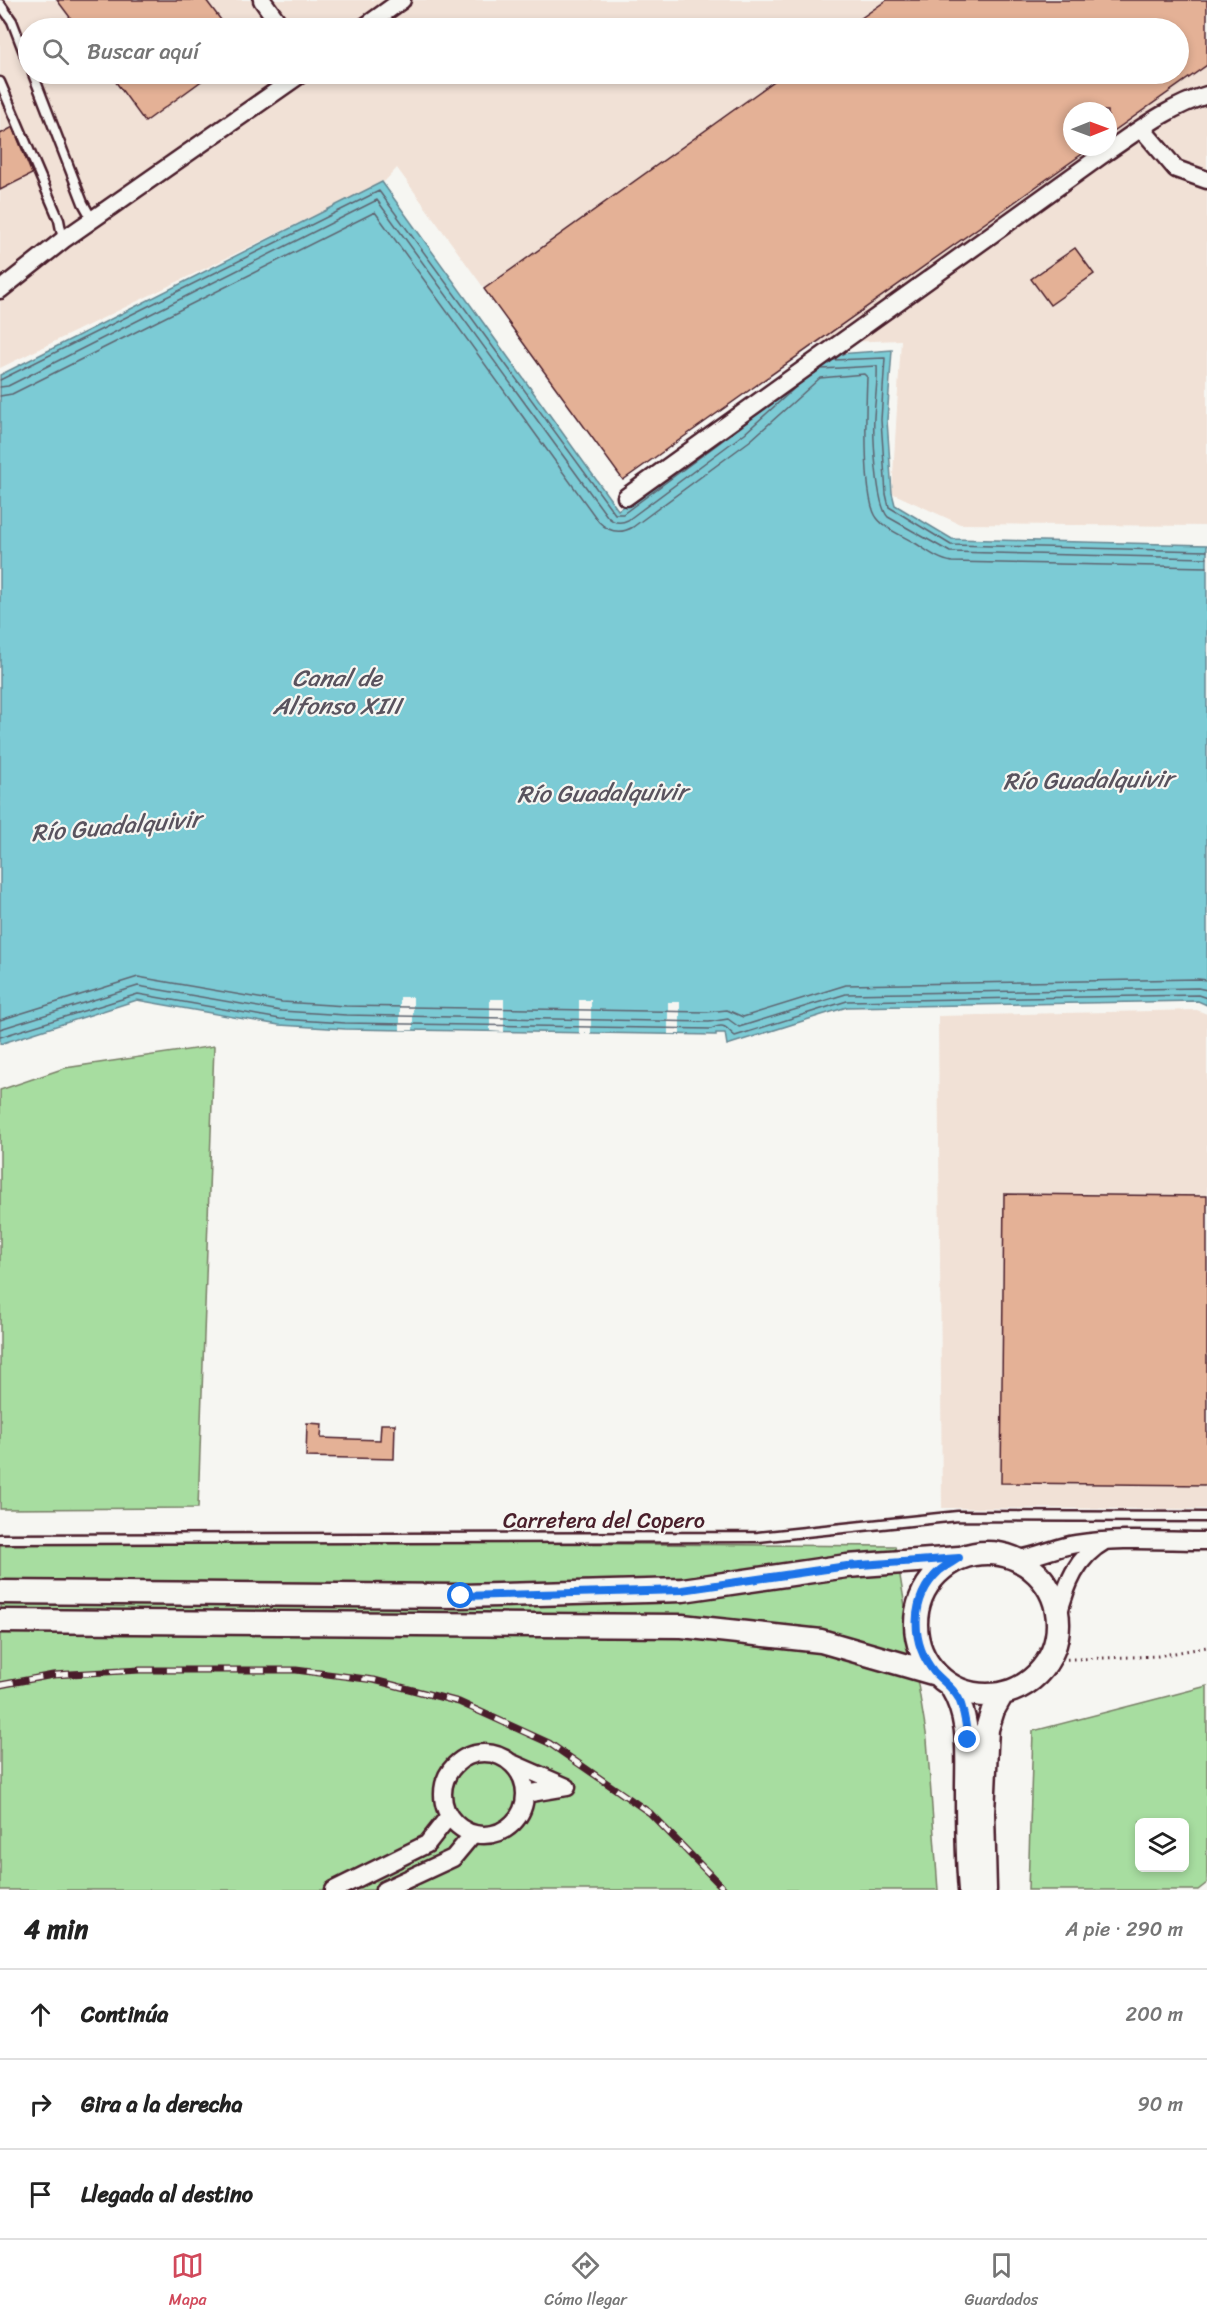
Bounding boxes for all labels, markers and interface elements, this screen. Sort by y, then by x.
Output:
search box [18,18,1189,84]
text: Buscar aquí [87,32,199,71]
icon: search [39,35,72,68]
north arrow [1063,102,1117,156]
water label: Canal de Alfonso XIII [272,657,405,727]
water label: Río Guadalquivir [1003,757,1177,802]
water label: Río Guadalquivir [517,770,691,815]
water label: Río Guadalquivir [30,797,207,854]
street label: Carretera del Copero [503,1501,705,1540]
route start [447,1582,473,1608]
route end [954,1726,980,1752]
map controls [1135,1818,1189,1872]
button: layers [1135,1818,1189,1872]
text: 4 min [24,1906,88,1952]
text: A pie · 290 m [1066,1912,1183,1947]
text: Continúa [81,1995,168,2034]
text: 200 m [1126,1997,1183,2032]
icon: ahead [24,1998,57,2031]
text: Gira a la derecha [81,2085,242,2124]
text: 90 m [1138,2087,1183,2122]
icon: right [24,2088,57,2121]
text: Llegada al destino [81,2175,253,2214]
icon: arrive [24,2178,57,2211]
tab: Mapa [169,2249,206,2314]
tab: Cómo llegar [544,2249,627,2314]
tab: Guardados [965,2249,1038,2314]

